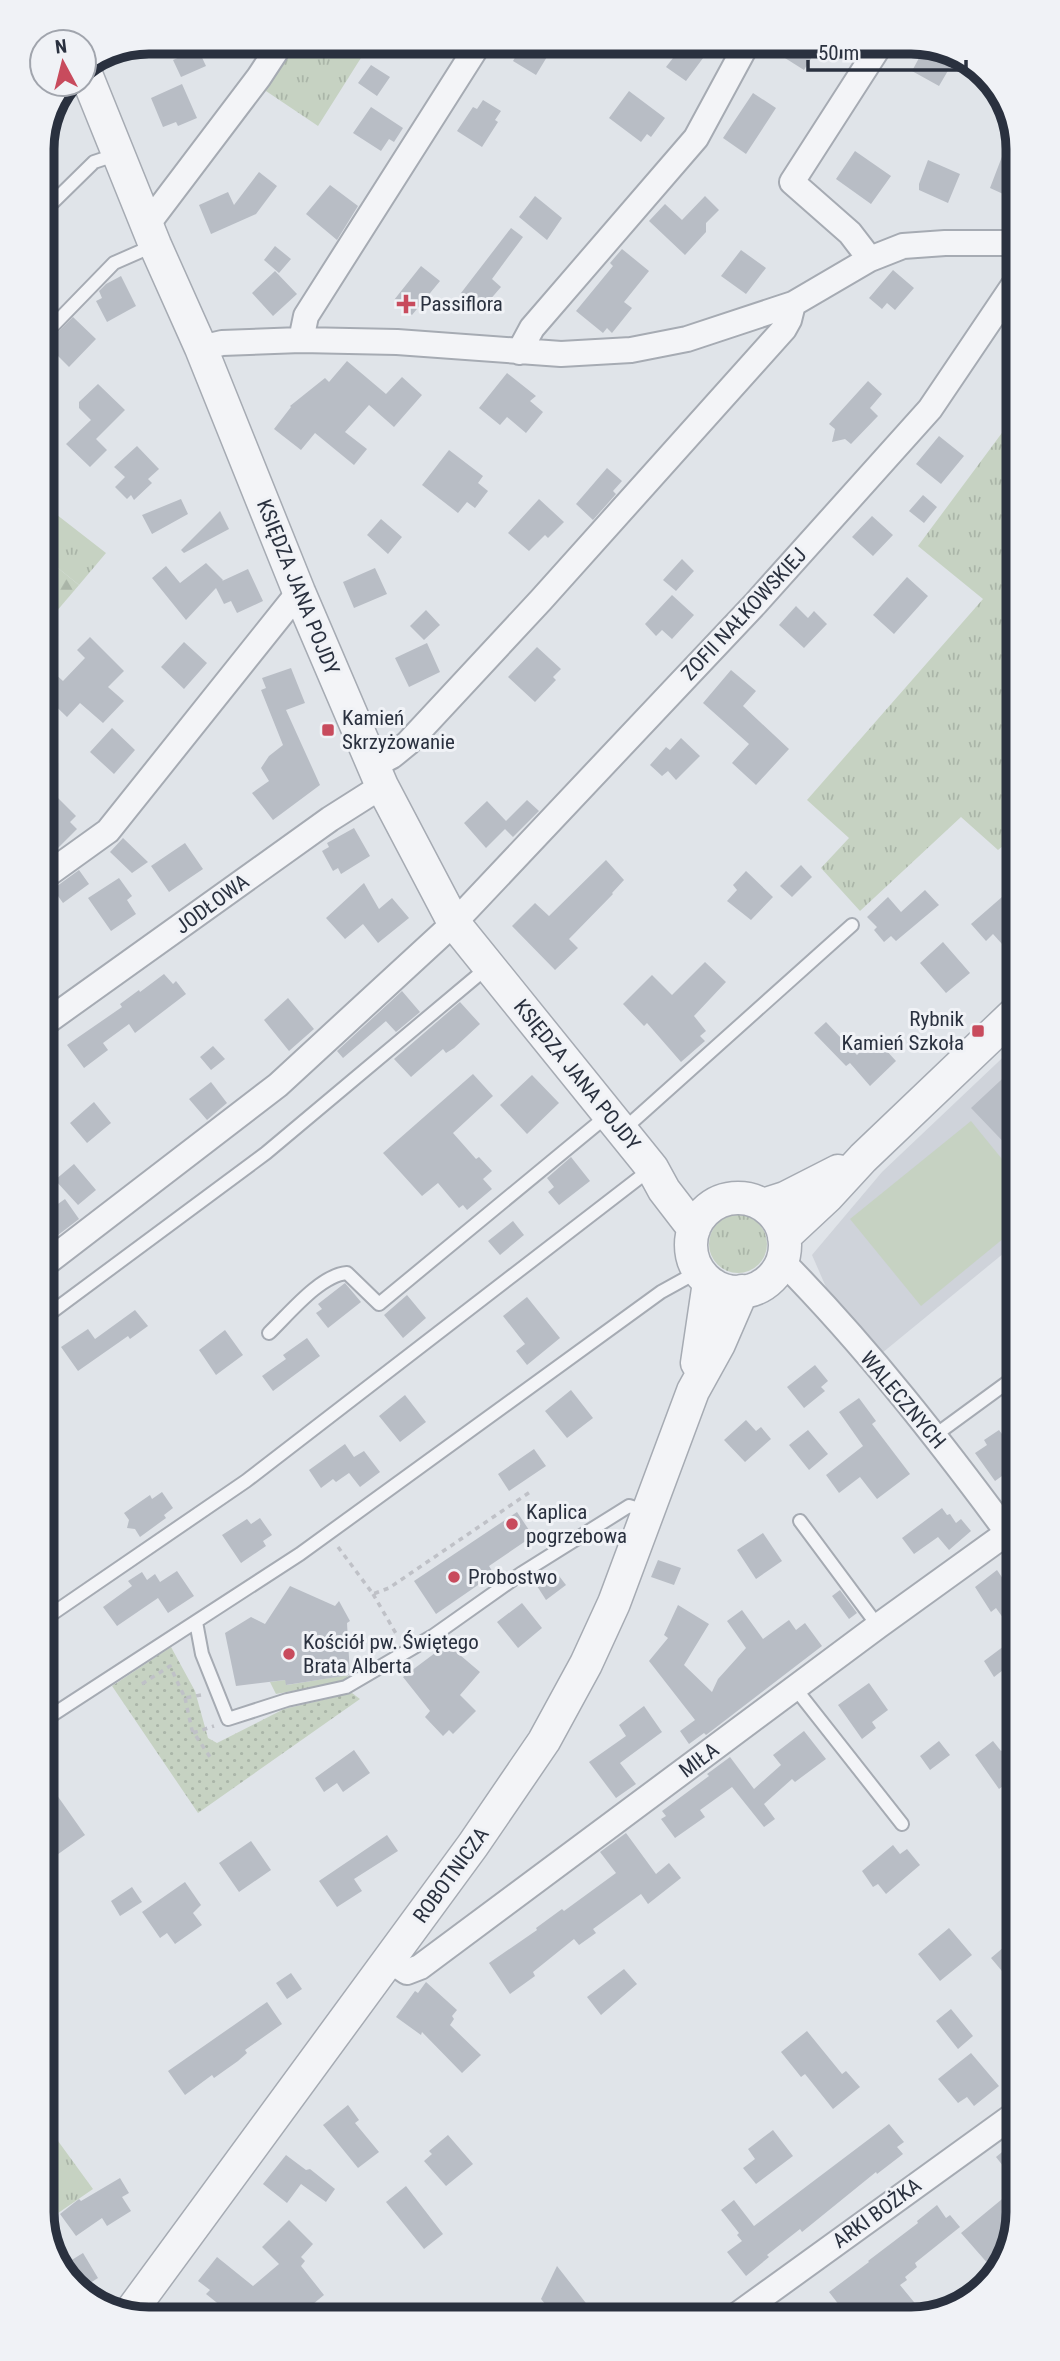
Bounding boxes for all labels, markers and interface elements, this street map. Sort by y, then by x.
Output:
north arrow [28,28,98,98]
scale bar [808,28,965,72]
text: N [54,34,68,59]
text: 50 m [818,41,859,65]
place label: Passiflora [420,292,503,316]
marker: Passiflora [398,296,414,312]
street label: KSIĘDZA JANA POJDY [252,496,344,678]
street label: ZOFII NAŁKOWSKIEJ [677,543,811,685]
place label: Kamień Skrzyżowanie [342,706,455,754]
marker: Kamień Skrzyżowanie [320,722,336,738]
street label: JODŁOWA [171,869,253,939]
street label: KSIĘDZA JANA POJDY [509,995,645,1155]
place label: Rybnik Kamień Szkoła [842,1007,965,1055]
marker: Rybnik Kamień Szkoła [970,1023,986,1039]
street label: WALECZNYCH [855,1347,951,1453]
place label: Kaplica pogrzebowa [526,1500,627,1548]
marker: Kaplica pogrzebowa [504,1516,520,1532]
place label: Probostwo [468,1565,557,1589]
marker: Probostwo [446,1569,462,1585]
place label: Kościół pw. Świętego Brata Alberta [303,1630,479,1678]
marker: Kościół pw. Świętego Brata Alberta [281,1646,297,1662]
street label: MIŁA [675,1737,723,1783]
street label: ROBOTNICZA [408,1823,494,1927]
street label: ARKI BOŻKA [828,2173,926,2253]

